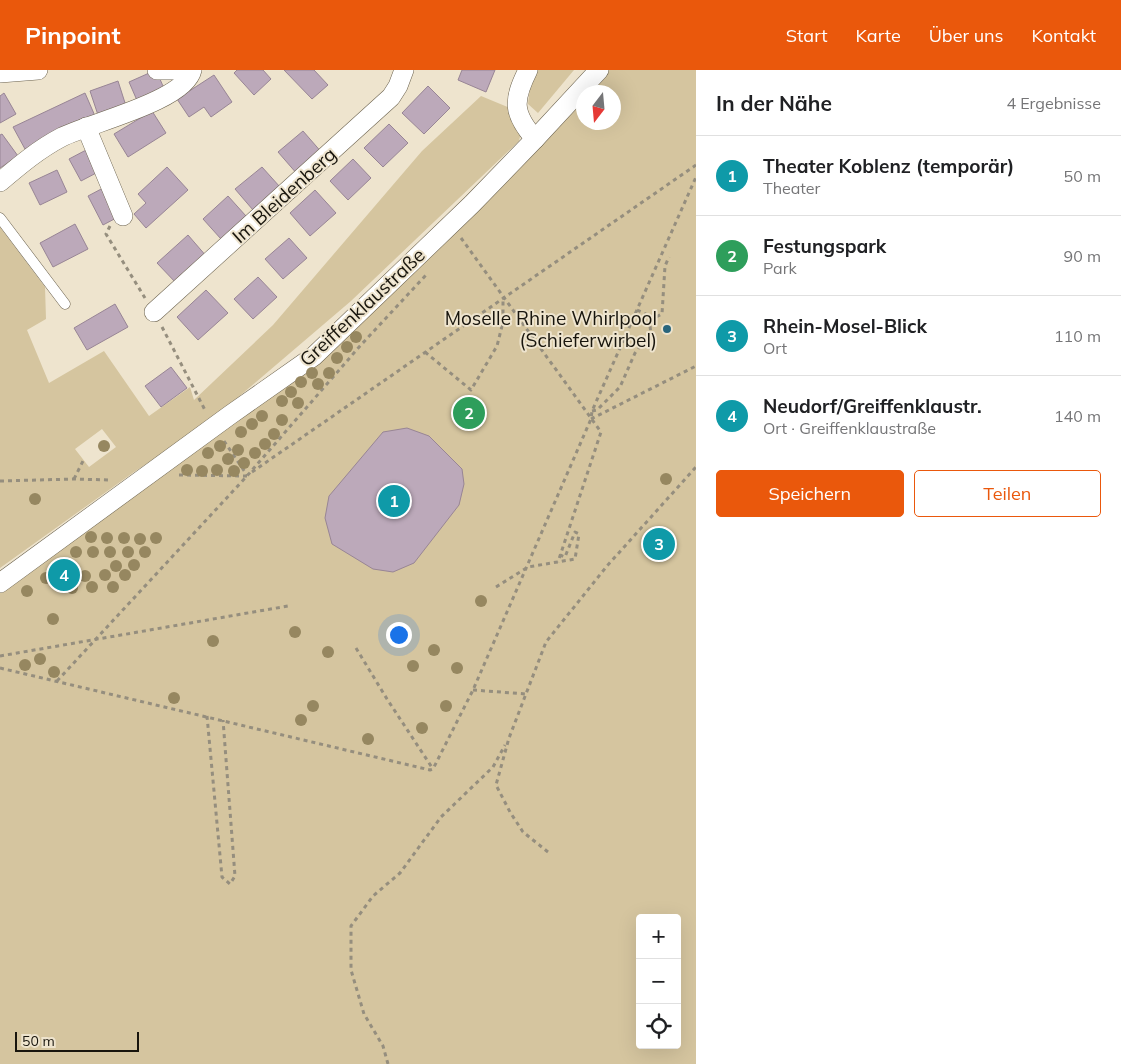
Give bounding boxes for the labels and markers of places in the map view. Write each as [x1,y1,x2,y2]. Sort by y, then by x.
place label: Moselle Rhine Whirlpool (Schieferwirbel) [445,306,657,352]
marker: Moselle Rhine Whirlpool (Schieferwirbel) [661,323,673,335]
pin: 2 [453,394,485,432]
pin: 1 [378,482,410,520]
pin: 3 [643,525,675,563]
pin: 4 [48,556,80,594]

